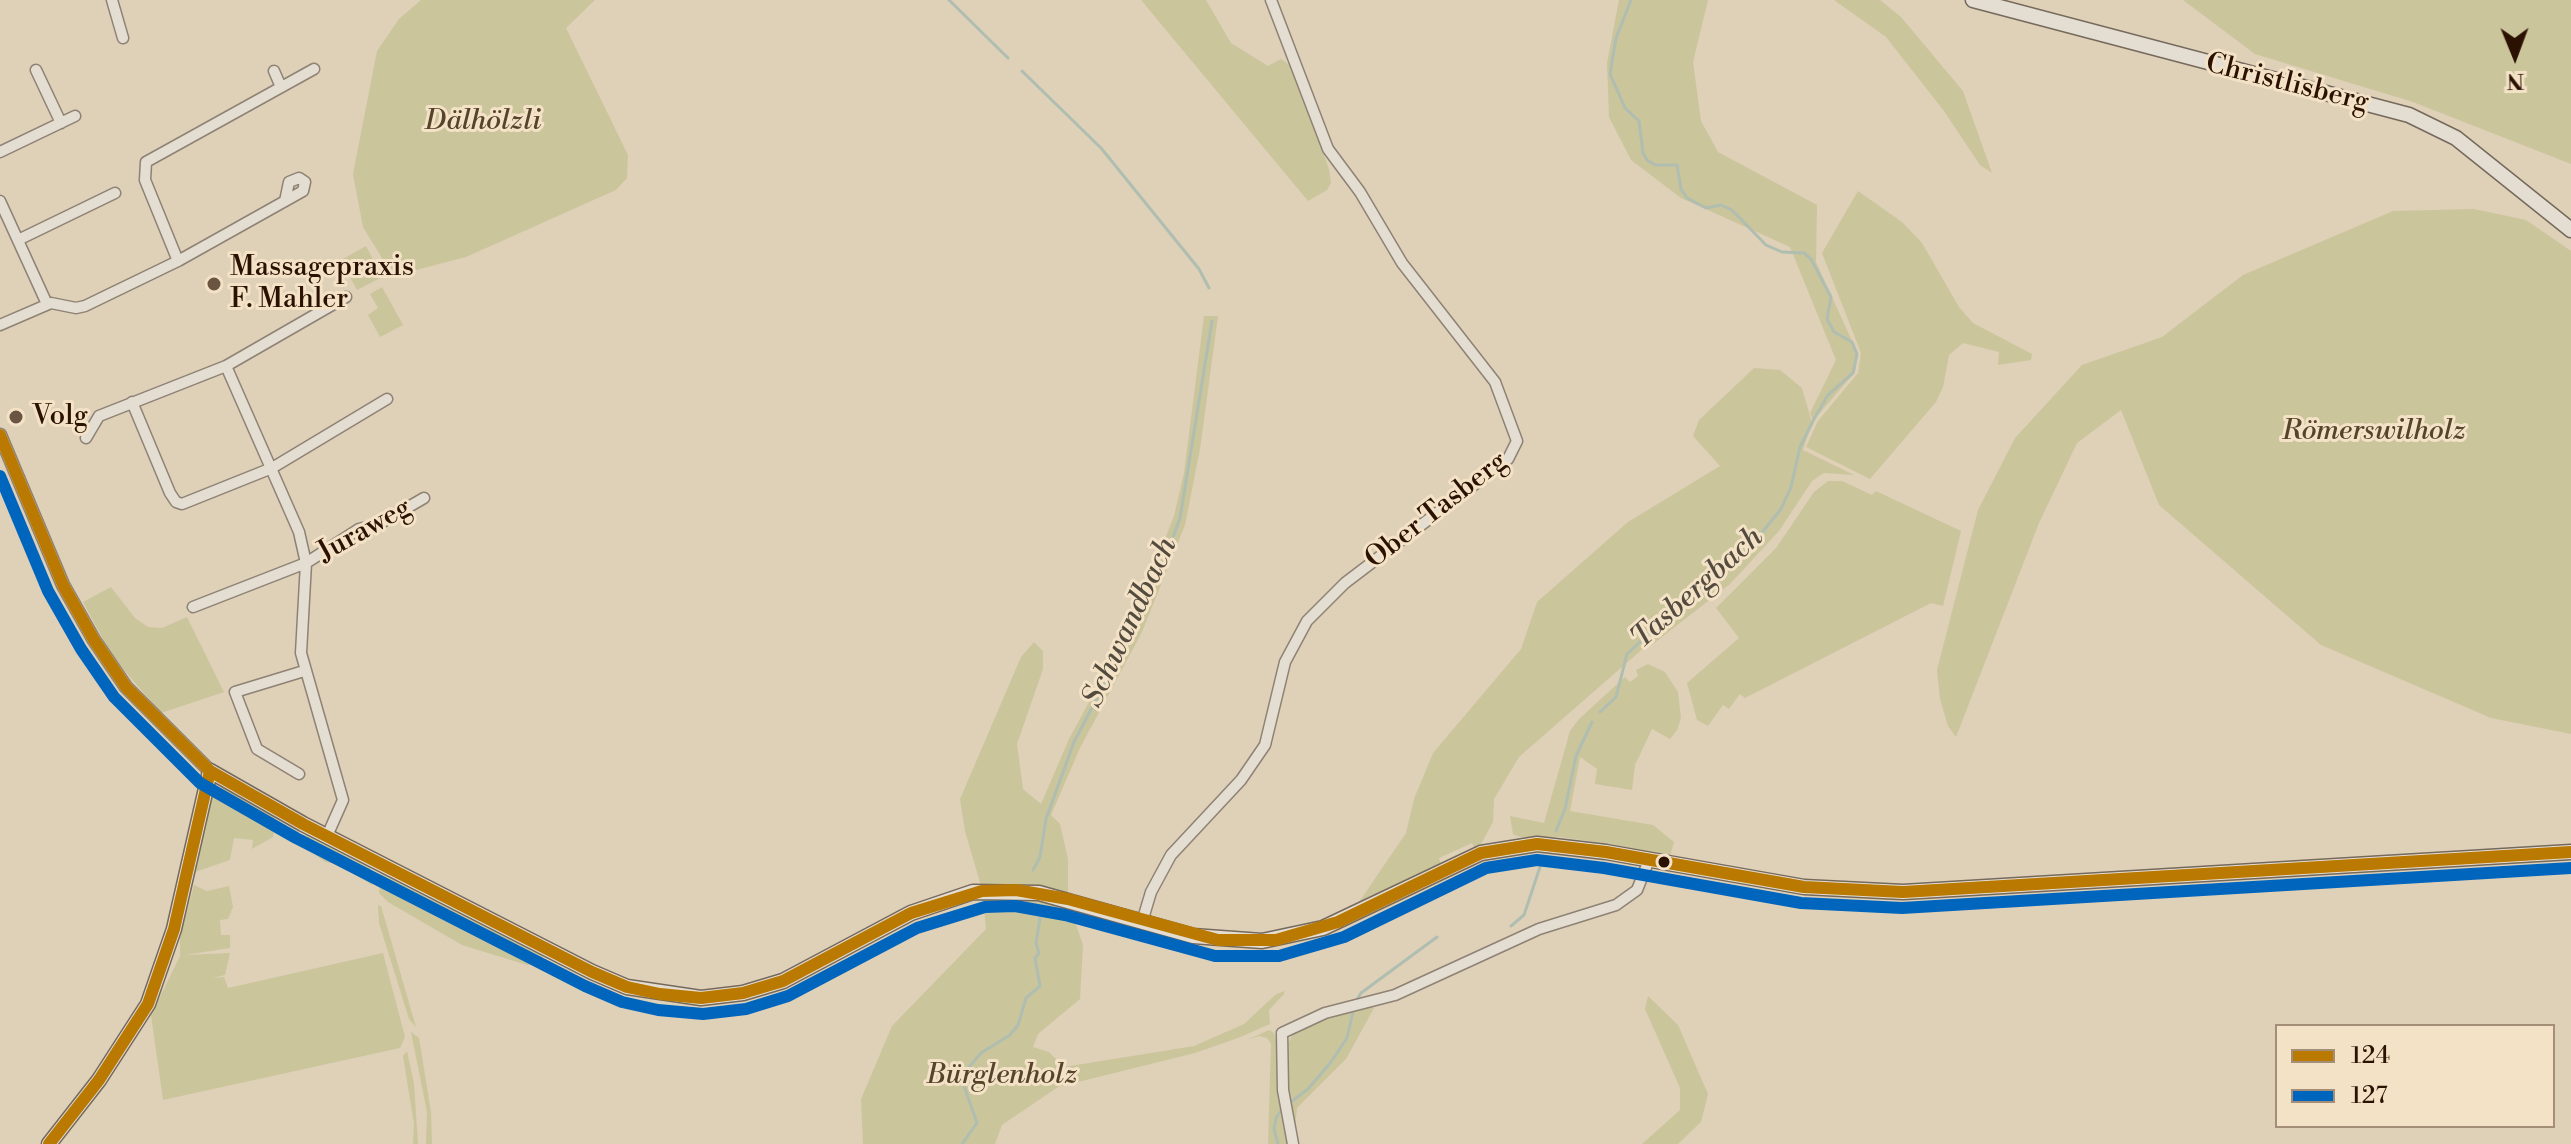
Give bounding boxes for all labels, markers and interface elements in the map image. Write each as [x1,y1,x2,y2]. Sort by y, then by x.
north arrow [2475,16,2555,96]
street label: Christlisberg [2202,48,2372,120]
text: N [2506,67,2524,94]
park label: Dälhölzli [425,105,541,139]
place label: Massagepraxis F. Mahler [230,251,414,317]
marker: Massagepraxis F. Mahler [205,275,223,293]
place label: Volg [32,400,88,434]
marker: Volg [7,408,25,426]
park label: Römerswilholz [2282,415,2466,449]
street label: Ober Tasberg [1359,445,1515,577]
street label: Juraweg [312,492,418,570]
water label: Tasbergbach [1625,521,1771,657]
water label: Schwandbach [1076,532,1186,714]
unlabelled marker [1656,854,1672,870]
legend [2275,1024,2555,1128]
text: 124 [2351,1041,2390,1071]
park label: Bürglenholz [927,1059,1077,1093]
text: 127 [2351,1081,2388,1111]

